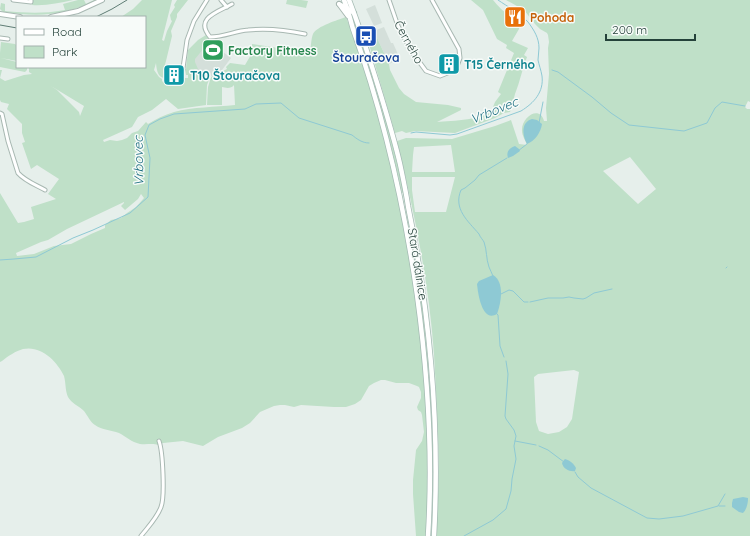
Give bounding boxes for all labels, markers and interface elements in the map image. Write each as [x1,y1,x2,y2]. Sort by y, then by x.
restaurant icon: Pohoda [502,4,528,30]
place label: Pohoda [530,10,574,25]
legend [16,16,146,68]
scale bar [606,16,695,42]
street label: Černého [391,18,427,66]
text: 200 m [612,22,647,37]
bus stop icon: Štouračova [353,23,379,49]
text: Road [52,24,82,39]
sports icon: Factory Fitness [200,37,226,63]
place label: Factory Fitness [228,43,317,58]
text: Park [52,44,77,59]
place label: Štouračova [332,50,400,65]
building icon: T15 Černého [436,51,462,77]
place label: T15 Černého [464,57,536,72]
building icon: T10 Štouračova [161,62,187,88]
place label: T10 Štouračova [190,68,280,83]
water label: Vrbovec [468,93,521,127]
water label: Vrbovec [130,135,146,186]
street label: Stará dálnice [405,227,431,301]

